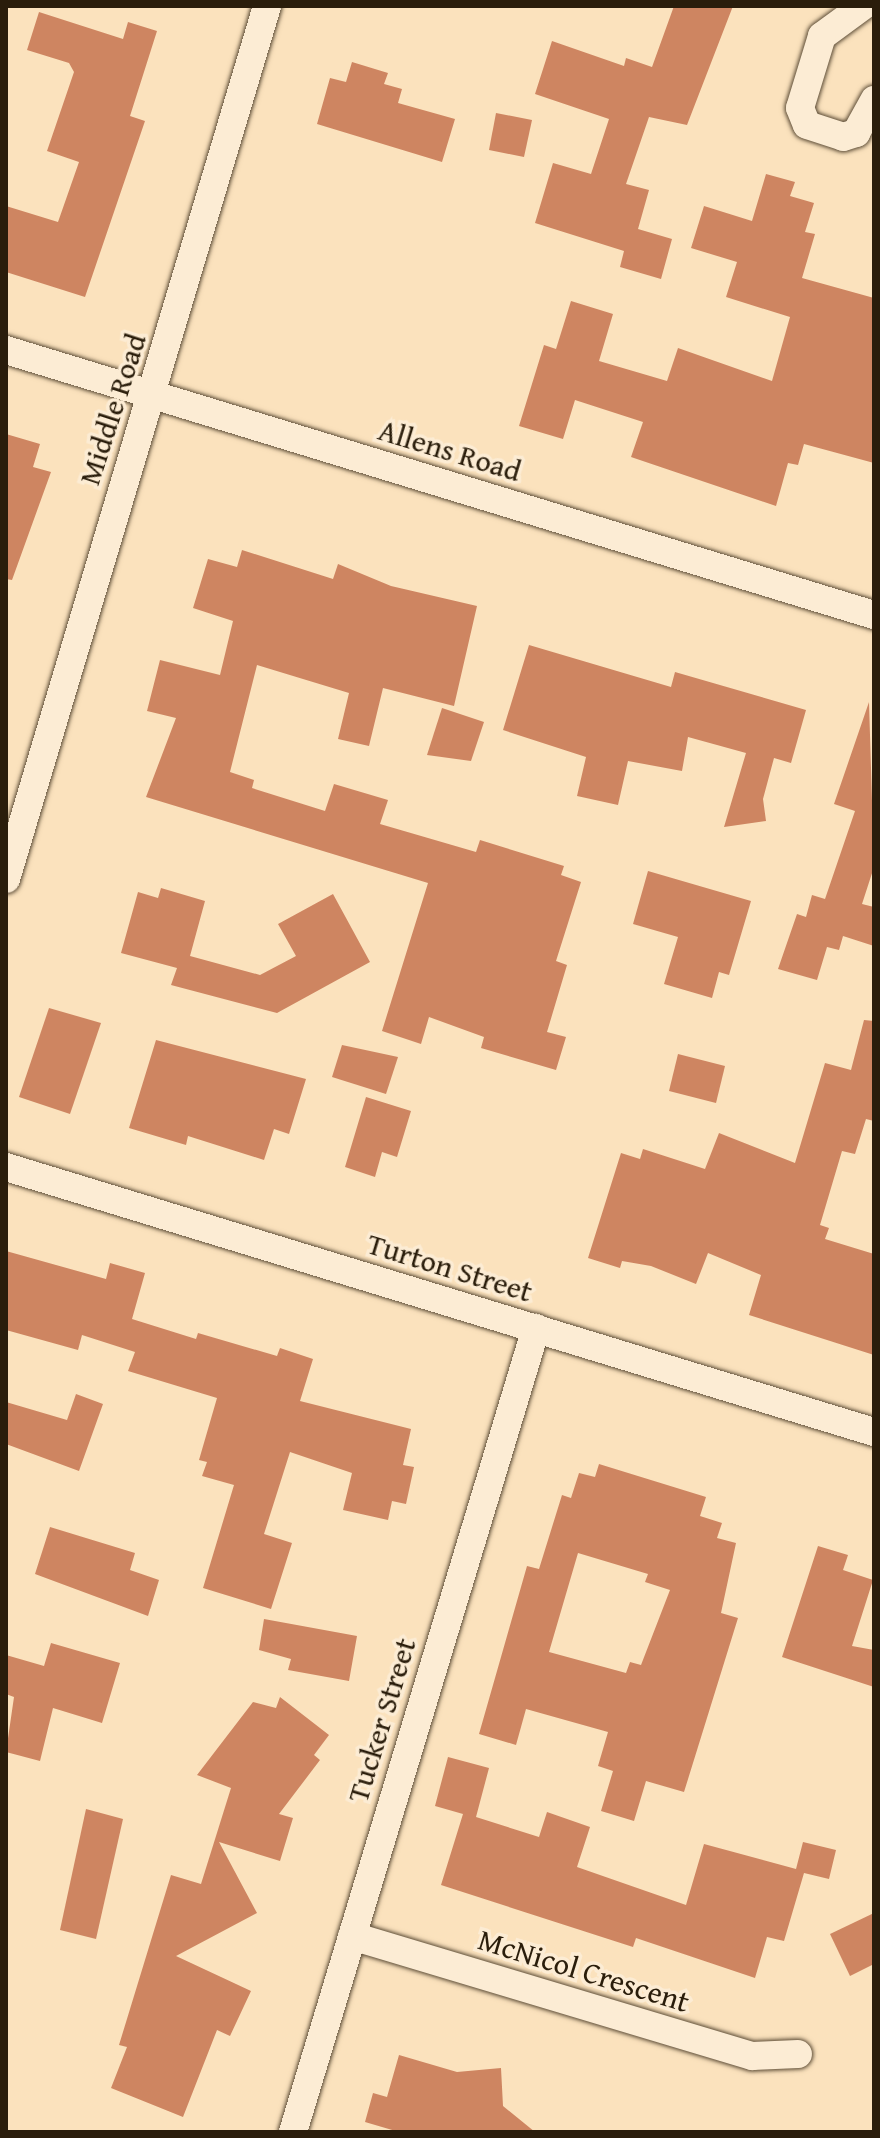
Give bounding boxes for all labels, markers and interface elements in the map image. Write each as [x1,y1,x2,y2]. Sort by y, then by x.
street label: Middle Road [71,329,153,489]
street label: Allens Road [374,411,526,489]
street label: Turton Street [363,1225,537,1309]
street label: Tucker Street [339,1634,423,1806]
street label: McNicol Crescent [474,1921,694,2019]

